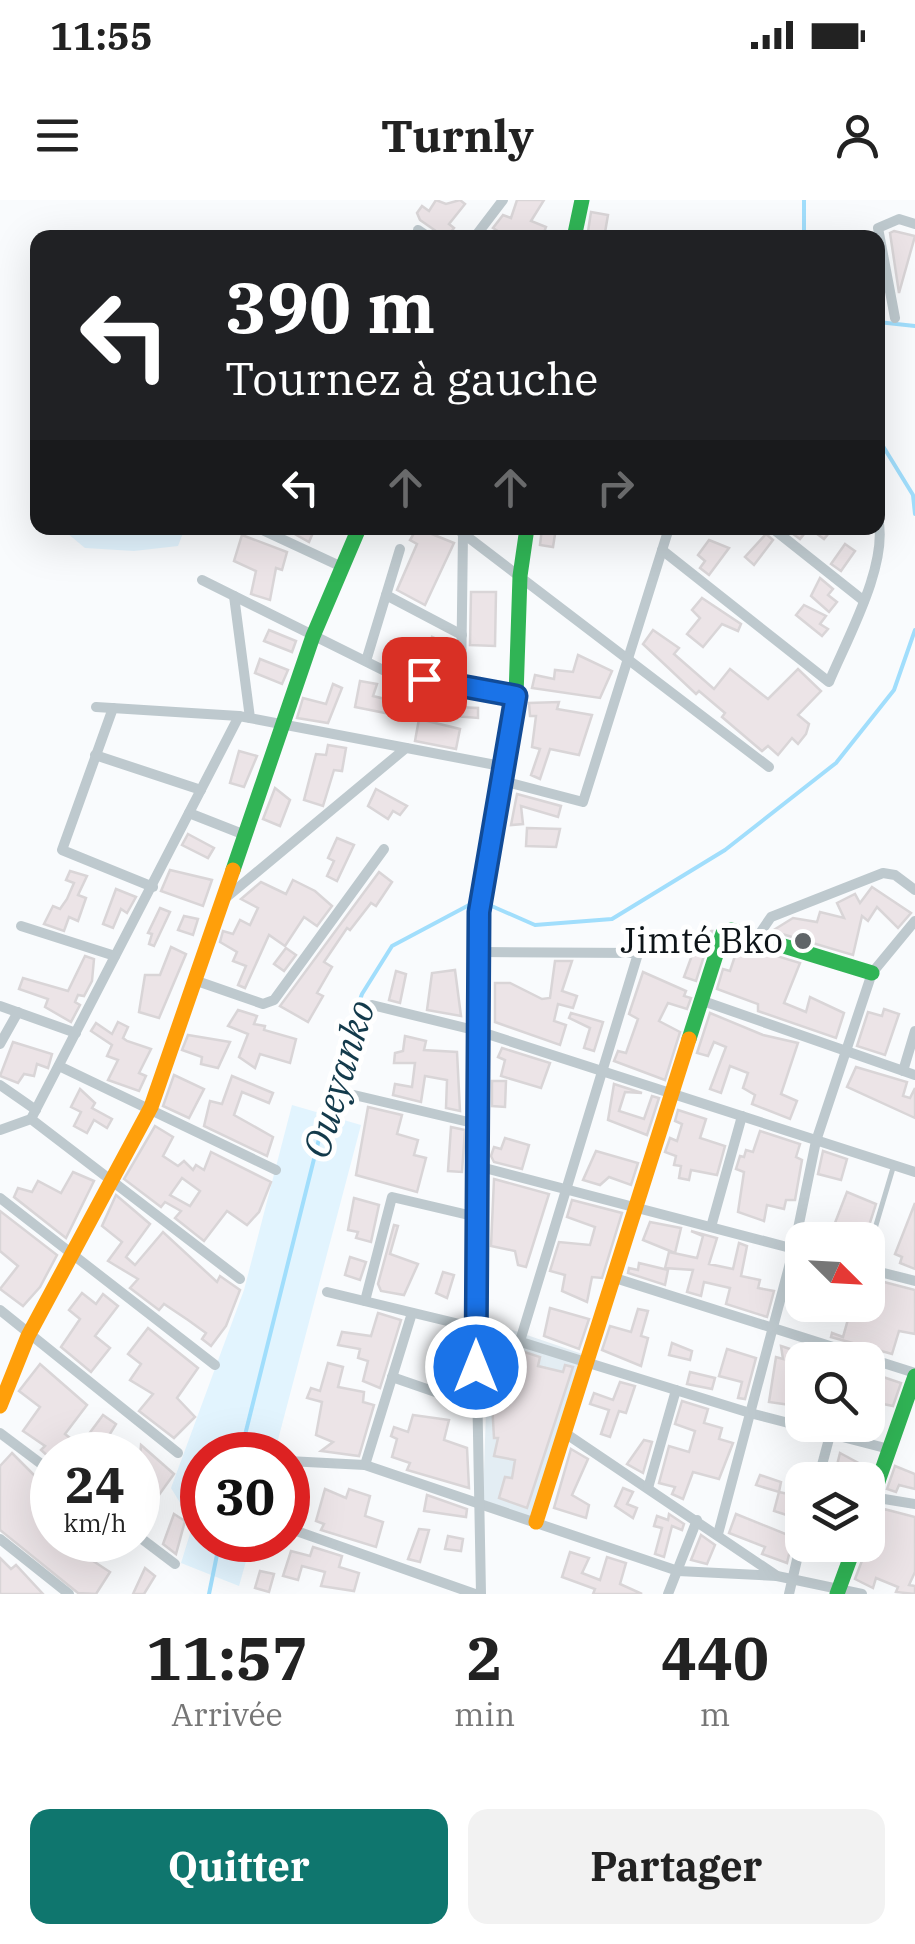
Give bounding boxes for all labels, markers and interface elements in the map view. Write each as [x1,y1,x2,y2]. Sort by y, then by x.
text: 11:55 [50,11,153,60]
text: Turnly [381,106,534,164]
icon: menu [30,108,85,163]
icon: person [830,108,885,163]
text: 390 m [225,261,435,352]
icon: left [60,270,190,400]
text: Tournez à gauche [225,349,598,407]
icon: left [273,460,328,515]
icon: ahead [378,460,433,515]
icon: ahead [483,460,538,515]
icon: right [588,460,643,515]
pin [382,637,467,722]
icon: arrive [397,652,452,707]
place label: Jimté Bko [620,917,783,963]
marker: Jimté Bko [792,930,814,952]
water label: Oueyanko [290,994,385,1163]
north arrow [785,1222,885,1322]
map controls [785,1222,885,1562]
position arrow [424,1315,528,1419]
button: search [785,1342,885,1442]
speed limit sign: 30 [180,1432,310,1562]
text: 24 [65,1452,125,1517]
button: layers [785,1462,885,1562]
text: km/h [63,1506,127,1539]
text: 11:57 [146,1618,308,1697]
text: 2 [467,1618,503,1697]
text: 440 [661,1618,769,1697]
text: Arrivée [171,1693,283,1735]
text: min [454,1693,515,1735]
text: m [700,1693,730,1735]
button: Quitter [30,1809,448,1924]
button: Partager [468,1809,885,1924]

